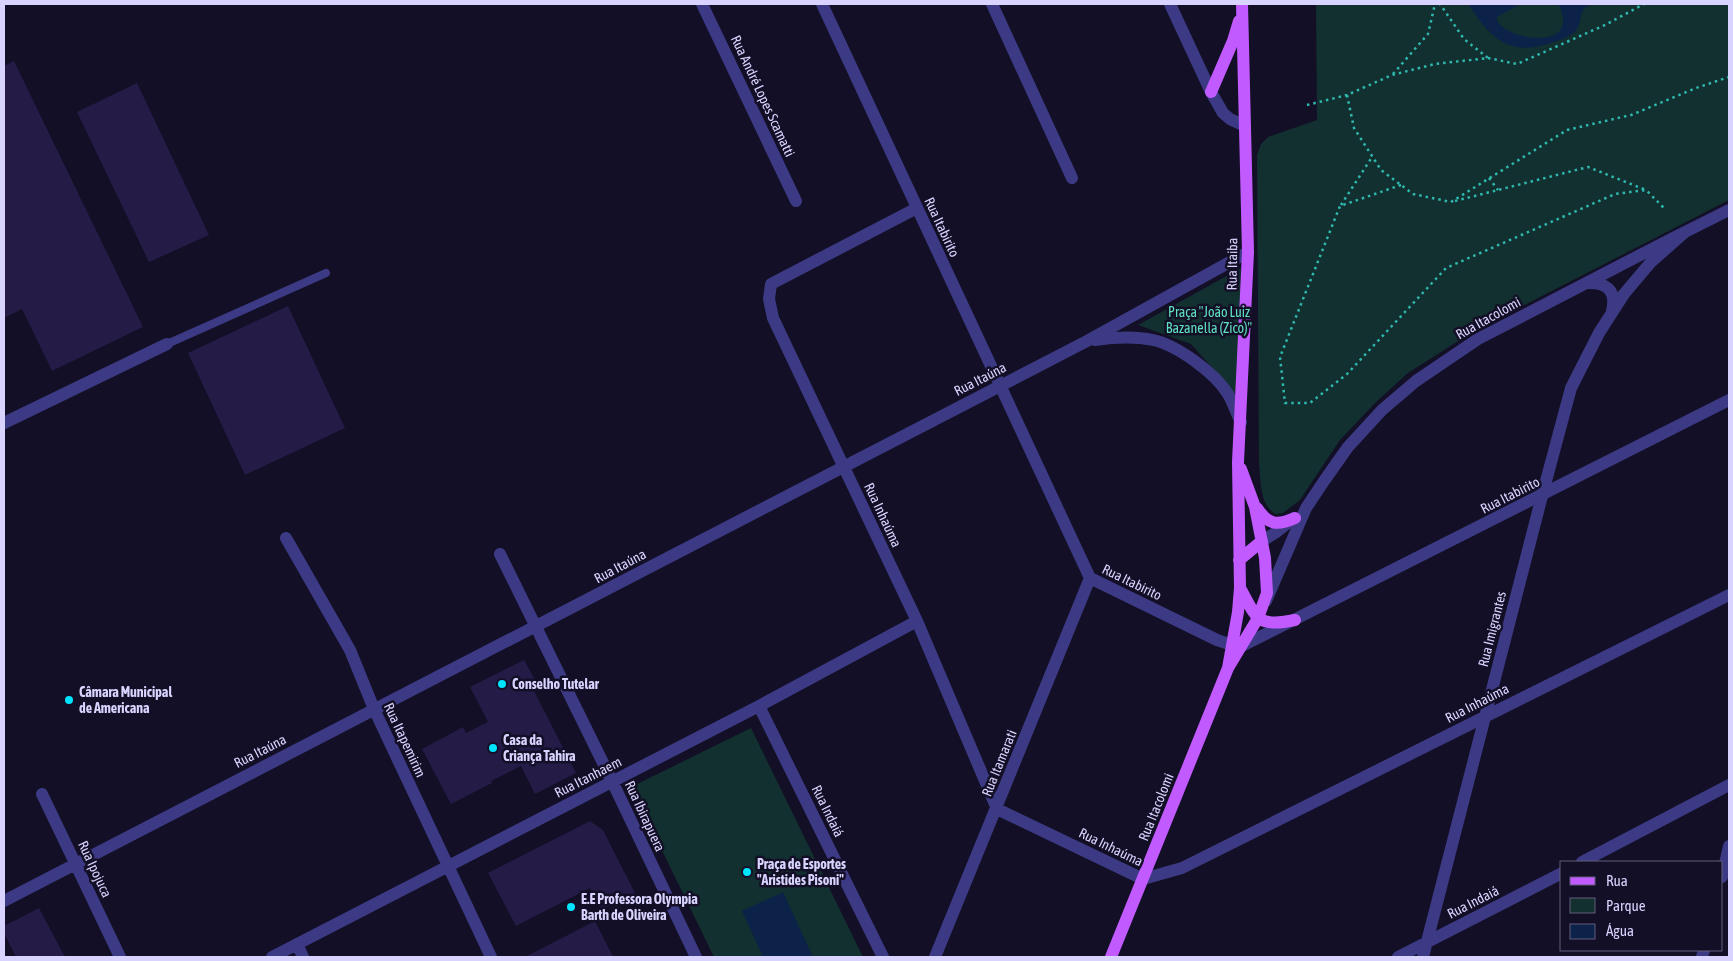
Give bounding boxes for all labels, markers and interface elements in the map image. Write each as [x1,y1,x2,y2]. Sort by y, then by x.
street label: Rua André Lopes Scamatti [728,33,798,159]
street label: Rua Itabirito [921,195,963,259]
street label: Rua Itaiba [1224,238,1240,290]
street label: Rua Itacolomi [1453,294,1523,342]
park label: Praça "João Luiz Bazanella (Zico)" [1166,304,1253,336]
street label: Rua Itaúna [951,359,1009,399]
street label: Rua Itabirito [1478,473,1542,517]
street label: Rua Inhaúma [861,480,905,550]
street label: Rua Itaúna [591,546,649,586]
street label: Rua Itabirito [1100,561,1164,603]
street label: Rua Imigrantes [1475,589,1509,668]
place label: Conselho Tutelar [512,676,600,692]
marker: Conselho Tutelar [496,678,508,690]
street label: Rua Inhaúma [1443,680,1511,726]
place label: Câmara Municipal de Americana [79,684,172,716]
marker: Câmara Municipal de Americana [63,694,75,706]
street label: Rua Itapemirim [381,700,429,780]
street label: Rua Itamarati [978,727,1020,799]
street label: Rua Itaúna [231,731,289,771]
place label: Casa da Criança Tahira [503,732,576,764]
marker: Casa da Criança Tahira [487,742,499,754]
street label: Rua Itanhaem [552,753,624,801]
street label: Rua Itacolomi [1135,771,1177,843]
street label: Rua Ibirapuera [622,778,668,854]
street label: Rua Indaiá [809,783,847,839]
street label: Rua Inhaúma [1076,825,1146,869]
street label: Rua Ipojuca [75,838,115,900]
place label: Praça de Esportes "Aristides Pisoni" [757,856,846,888]
legend [1560,861,1723,951]
marker: Praça de Esportes "Aristides Pisoni" [741,866,753,878]
text: Rua [1606,872,1628,889]
street label: Rua Indaiá [1445,882,1501,922]
place label: E.E Professora Olympia Barth de Oliveira [581,891,698,923]
text: Parque [1606,897,1646,914]
marker: E.E Professora Olympia Barth de Oliveira [565,901,577,913]
text: Água [1606,922,1634,939]

